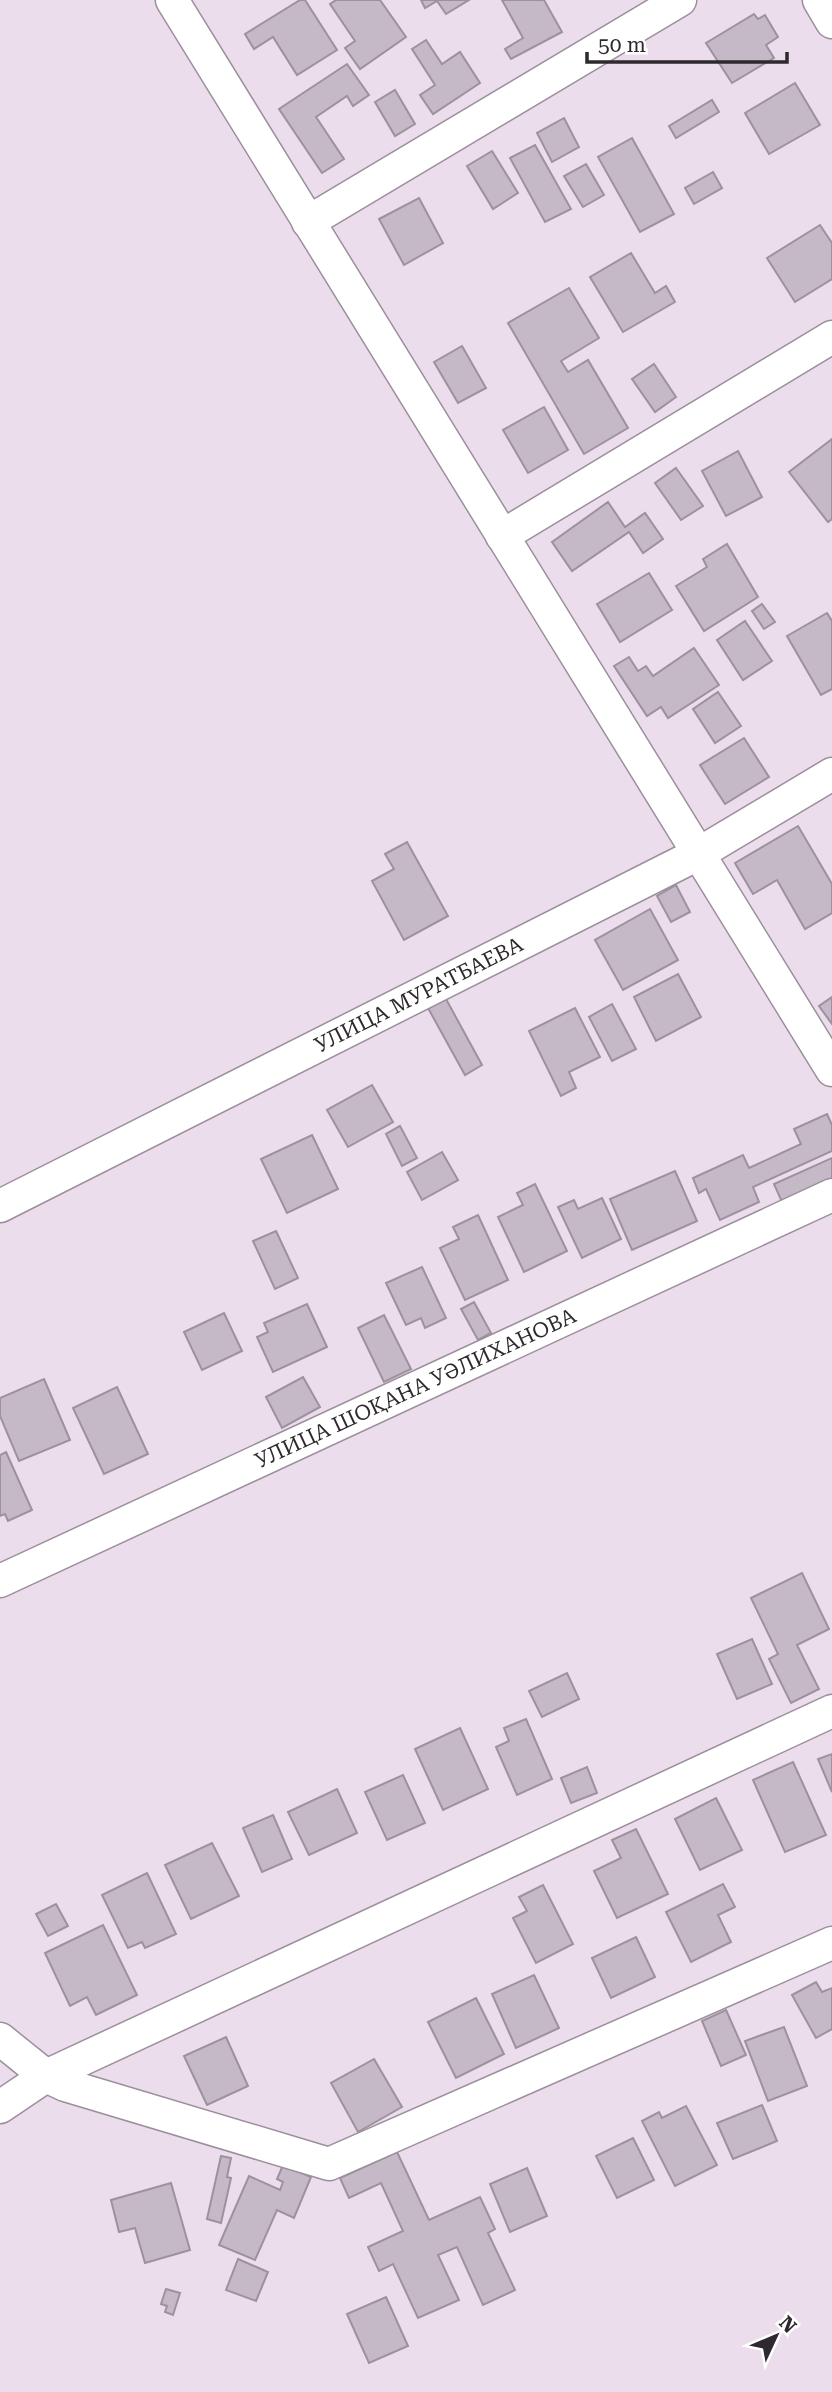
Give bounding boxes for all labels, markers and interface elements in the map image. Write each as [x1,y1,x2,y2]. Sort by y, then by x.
scale bar [587,21,786,65]
text: 50 m [598,33,646,57]
street label: УЛИЦА МУРАТБАЕВА [311,932,527,1057]
street label: УЛИЦА ШОҚАНА УӘЛИХАНОВА [251,1303,580,1473]
north arrow [741,2301,811,2371]
text: N [775,2311,801,2338]

